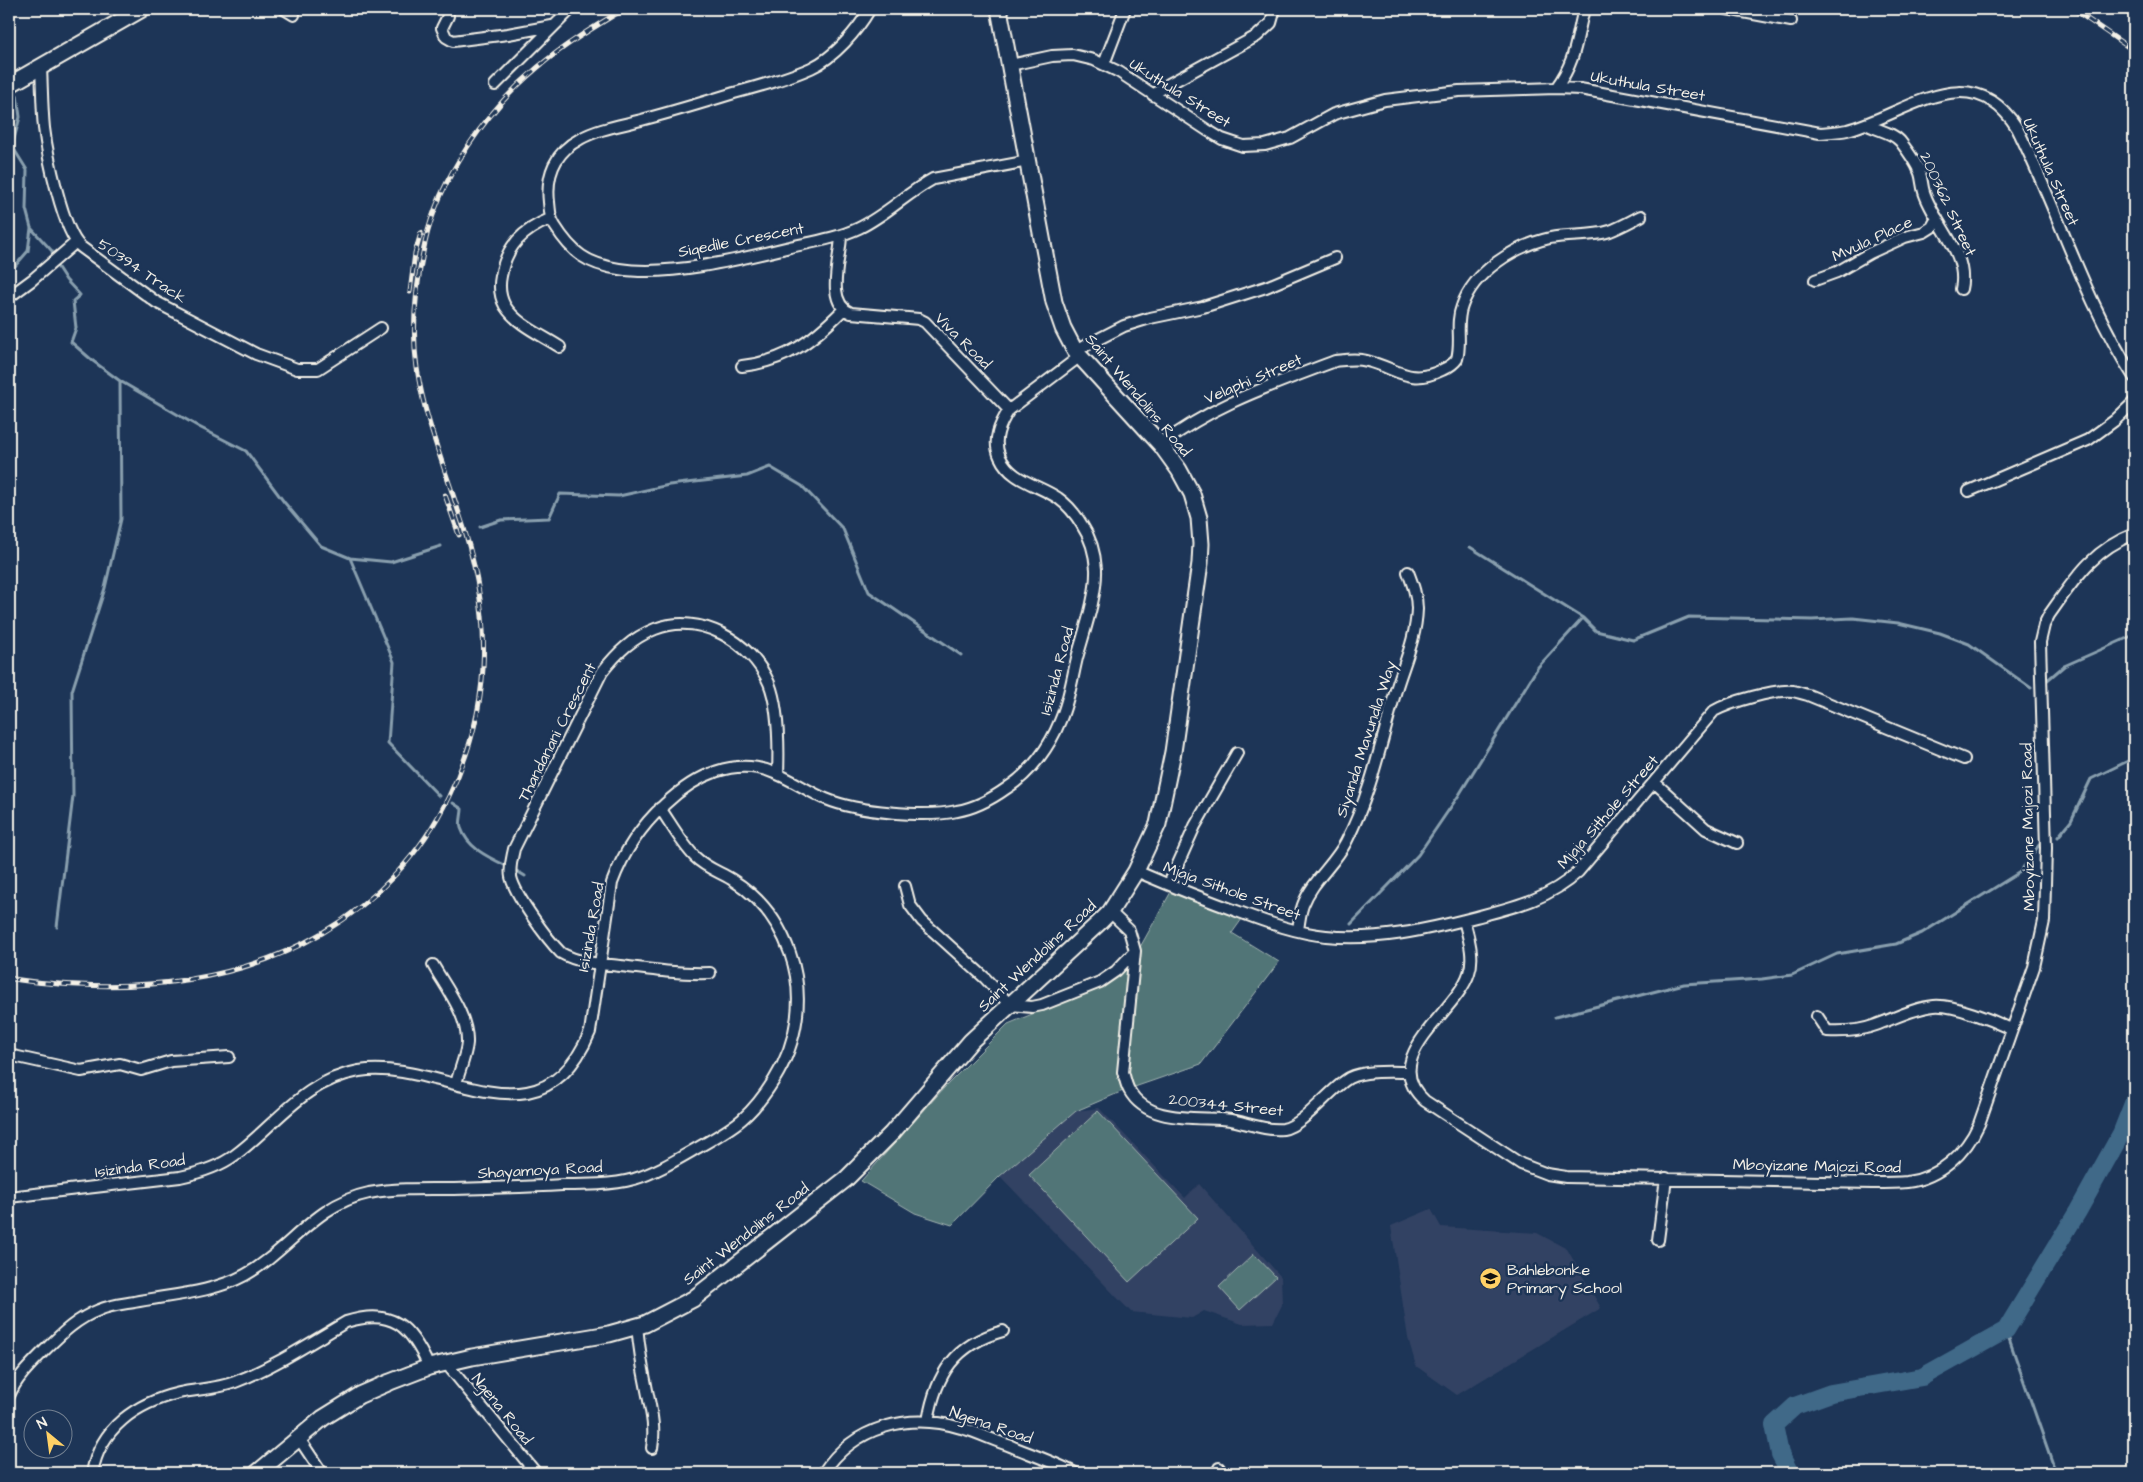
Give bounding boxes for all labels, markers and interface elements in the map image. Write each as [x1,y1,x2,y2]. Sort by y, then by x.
street label: Ukuthula Street [1125,53,1235,133]
street label: Ukuthula Street [1589,65,1707,107]
street label: Ukuthula Street [2017,115,2085,230]
street label: 200362 Street [1914,148,1982,260]
street label: Mvula Place [1828,211,1916,267]
street label: Siqedile Crescent [676,217,806,263]
street label: 50394 Track [93,233,191,309]
street label: Viva Road [930,308,996,374]
street label: Saint Wendolins Road [1080,329,1196,461]
street label: Velaphi Street [1201,348,1306,410]
street label: Isizinda Road [1035,624,1079,718]
street label: Thandanani Crescent [512,658,602,805]
street label: Siyanda Mavundla Way [1330,658,1403,820]
street label: Mboyizane Majozi Road [2016,743,2041,911]
street label: Mjaja Sithole Street [1552,750,1664,874]
street label: Mjaja Sithole Street [1160,856,1304,926]
street label: Isizinda Road [572,880,610,974]
street label: Saint Wendolins Road [973,895,1101,1017]
street label: 200344 Street [1168,1088,1285,1122]
street label: Isizinda Road [94,1149,186,1183]
street label: Mboyizane Majozi Road [1733,1154,1901,1179]
street label: Shayamoya Road [477,1156,603,1185]
street label: Saint Wendolins Road [678,1178,814,1290]
place label: Bahlebonke Primary School [1507,1259,1622,1300]
school or university icon: Bahlebonke Primary School [1479,1267,1503,1291]
street label: Ngena Road [466,1369,538,1450]
street label: Ngena Road [946,1401,1035,1450]
north arrow [22,1410,72,1460]
text: N [33,1413,51,1434]

